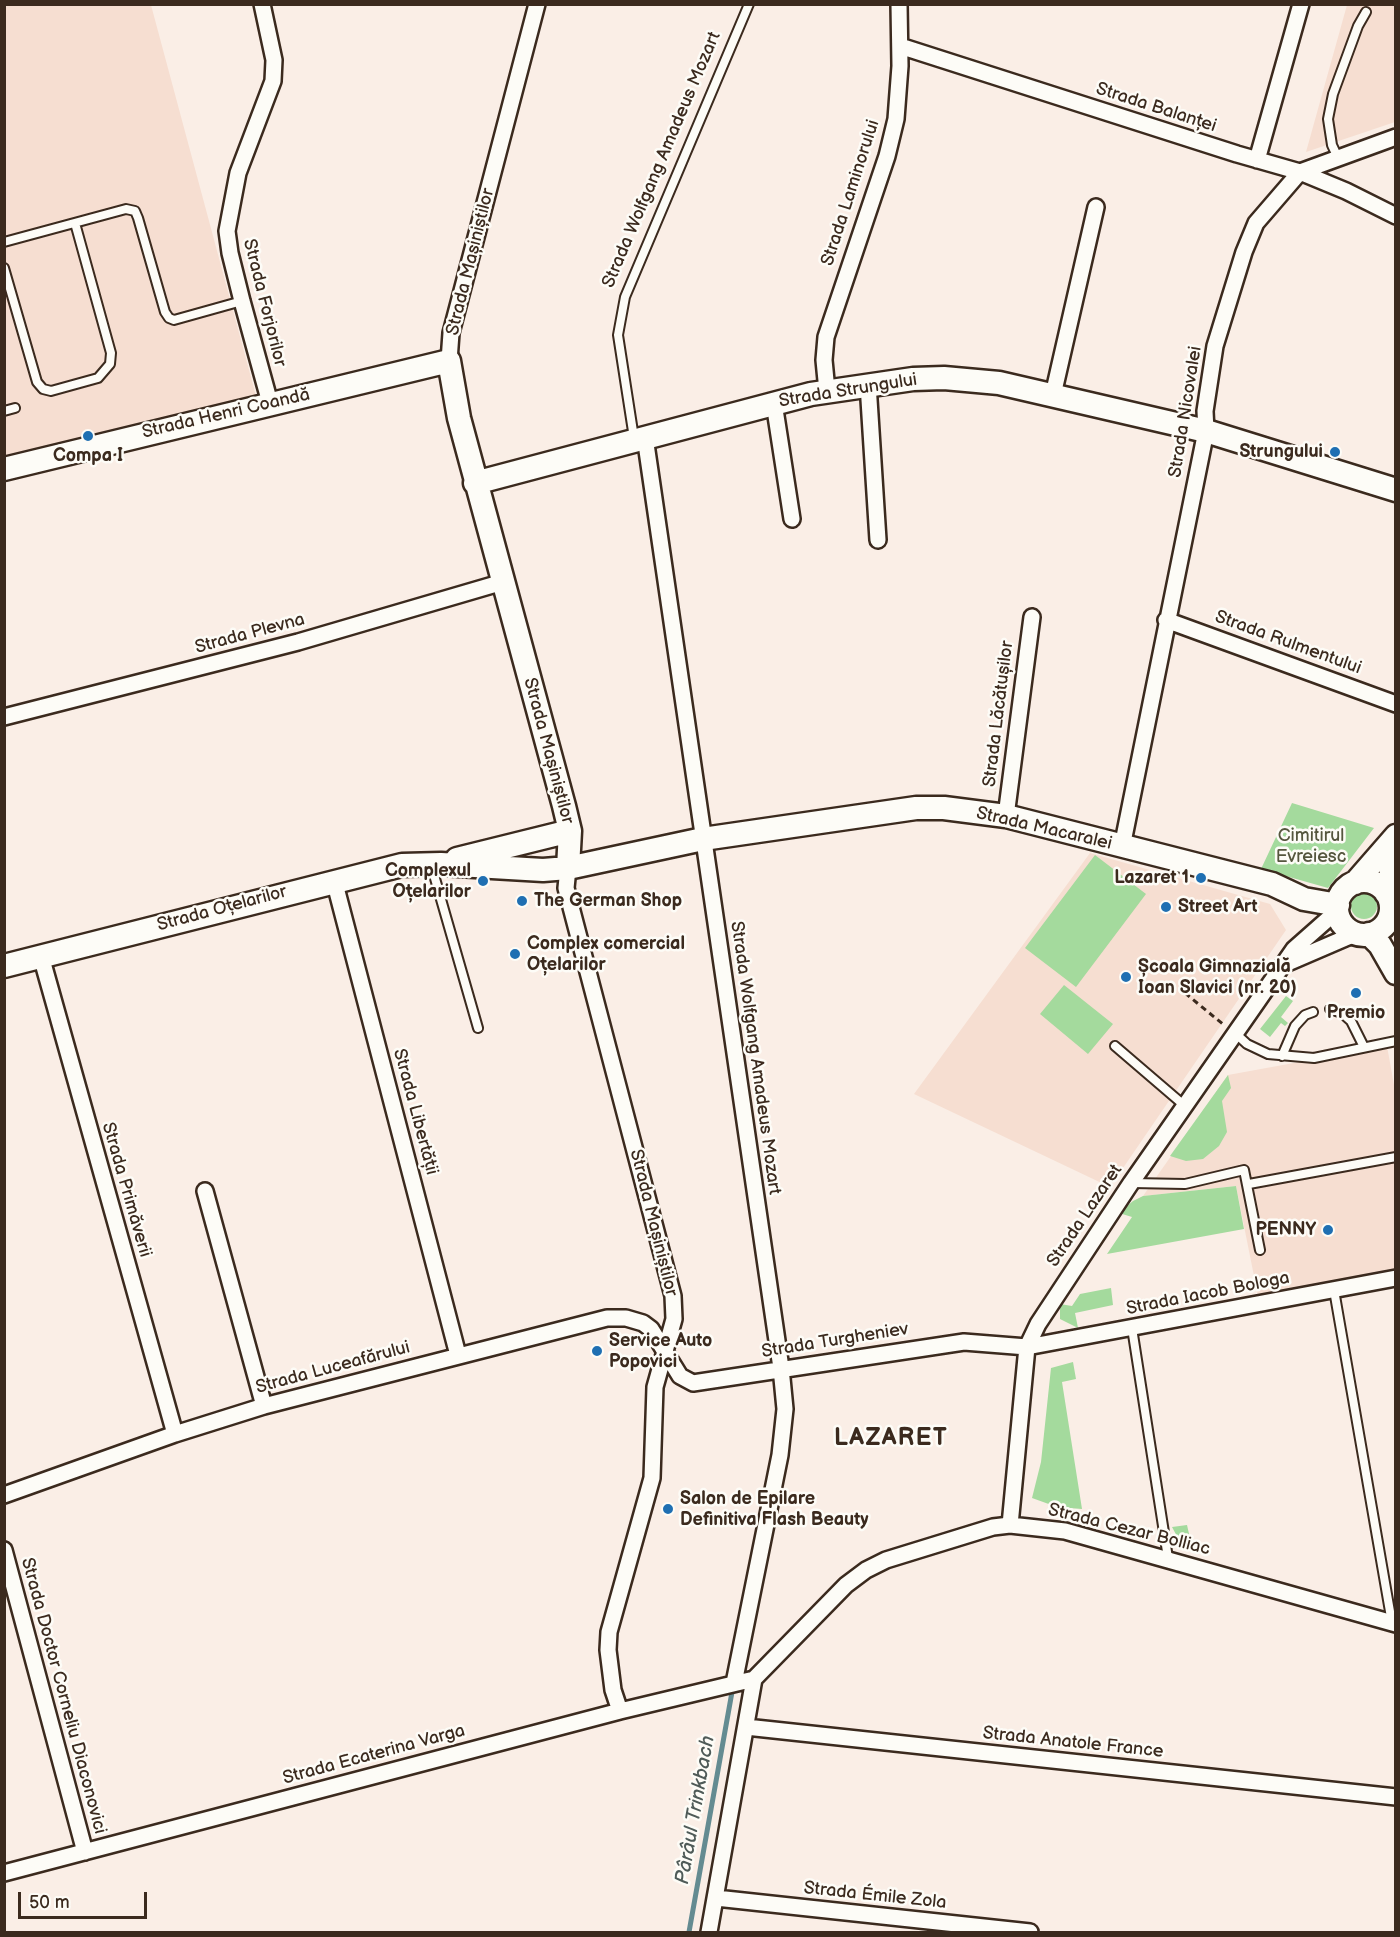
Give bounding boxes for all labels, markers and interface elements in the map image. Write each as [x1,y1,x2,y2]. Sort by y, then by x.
street label: Strada Wolfgang Amadeus Mozart [598,29,726,291]
street label: Strada Balanței [1093,78,1219,138]
street label: Strada Laminorului [817,117,885,269]
street label: Strada Mașiniștilor [442,186,500,338]
street label: Strada Forjorilor [238,237,290,369]
street label: Strada Nicovalei [1165,345,1207,479]
street label: Strada Strungului [777,369,919,413]
street label: Strada Henri Coandă [140,384,312,444]
marker: Compa I [81,429,95,443]
place label: Strungului [1239,441,1323,463]
place label: Compa I [53,445,123,467]
marker: Strungului [1328,445,1342,459]
street label: Strada Rulmentului [1212,606,1364,680]
street label: Strada Plevna [193,609,307,659]
street label: Strada Lăcătușilor [979,640,1019,788]
street label: Strada Mașiniștilor [518,675,578,827]
street label: Strada Macaralei [974,803,1114,855]
park label: Cimitirul Evreiesc [1276,825,1346,868]
place label: Complexul Oțelarilor [385,860,471,902]
place label: Lazaret 1 [1114,867,1189,889]
marker: Lazaret 1 [1194,871,1208,885]
marker: Complexul Oțelarilor [476,874,490,888]
street label: Strada Oțelarilor [155,881,289,937]
place label: The German Shop [534,890,682,912]
marker: The German Shop [515,894,529,908]
place label: Street Art [1178,896,1257,918]
marker: Street Art [1159,900,1173,914]
street label: Strada Wolfgang Amadeus Mozart [725,920,785,1196]
place label: Complex comercial Oțelarilor [527,933,685,976]
marker: Complex comercial Oțelarilor [508,947,522,961]
place label: Școala Gimnazială Ioan Slavici (nr. 20) [1138,956,1297,998]
marker: Școala Gimnazială Ioan Slavici (nr. 20) [1119,970,1133,984]
marker: Premio [1349,986,1363,1000]
place label: Premio [1327,1002,1385,1024]
street label: Strada Libertății [388,1046,442,1178]
street label: Strada Primăverii [96,1120,156,1260]
street label: Strada Mașiniștilor [624,1147,682,1299]
street label: Strada Lazaret [1043,1161,1127,1271]
place label: PENNY [1255,1219,1316,1241]
marker: PENNY [1321,1223,1335,1237]
street label: Strada Iacob Bologa [1124,1268,1292,1320]
street label: Strada Turgheniev [760,1319,910,1363]
place label: Service Auto Popovici [609,1330,712,1372]
street label: Strada Luceafărului [254,1337,412,1399]
marker: Service Auto Popovici [590,1344,604,1358]
district label: LAZARET [834,1425,948,1453]
place label: Salon de Epilare Definitiva Flash Beauty [680,1488,868,1530]
street label: Strada Cezar Bolliac [1046,1499,1212,1561]
marker: Salon de Epilare Definitiva Flash Beauty [661,1502,675,1516]
street label: Strada Doctor Corneliu Diaconovici [16,1556,110,1836]
street label: Strada Ecaterina Varga [280,1720,468,1790]
street label: Strada Anatole France [982,1723,1164,1763]
water label: Pârâul Trinkbach [671,1734,721,1886]
street label: Strada Émile Zola [803,1878,947,1914]
scale bar [21,1880,150,1918]
text: 50 m [29,1892,70,1913]

